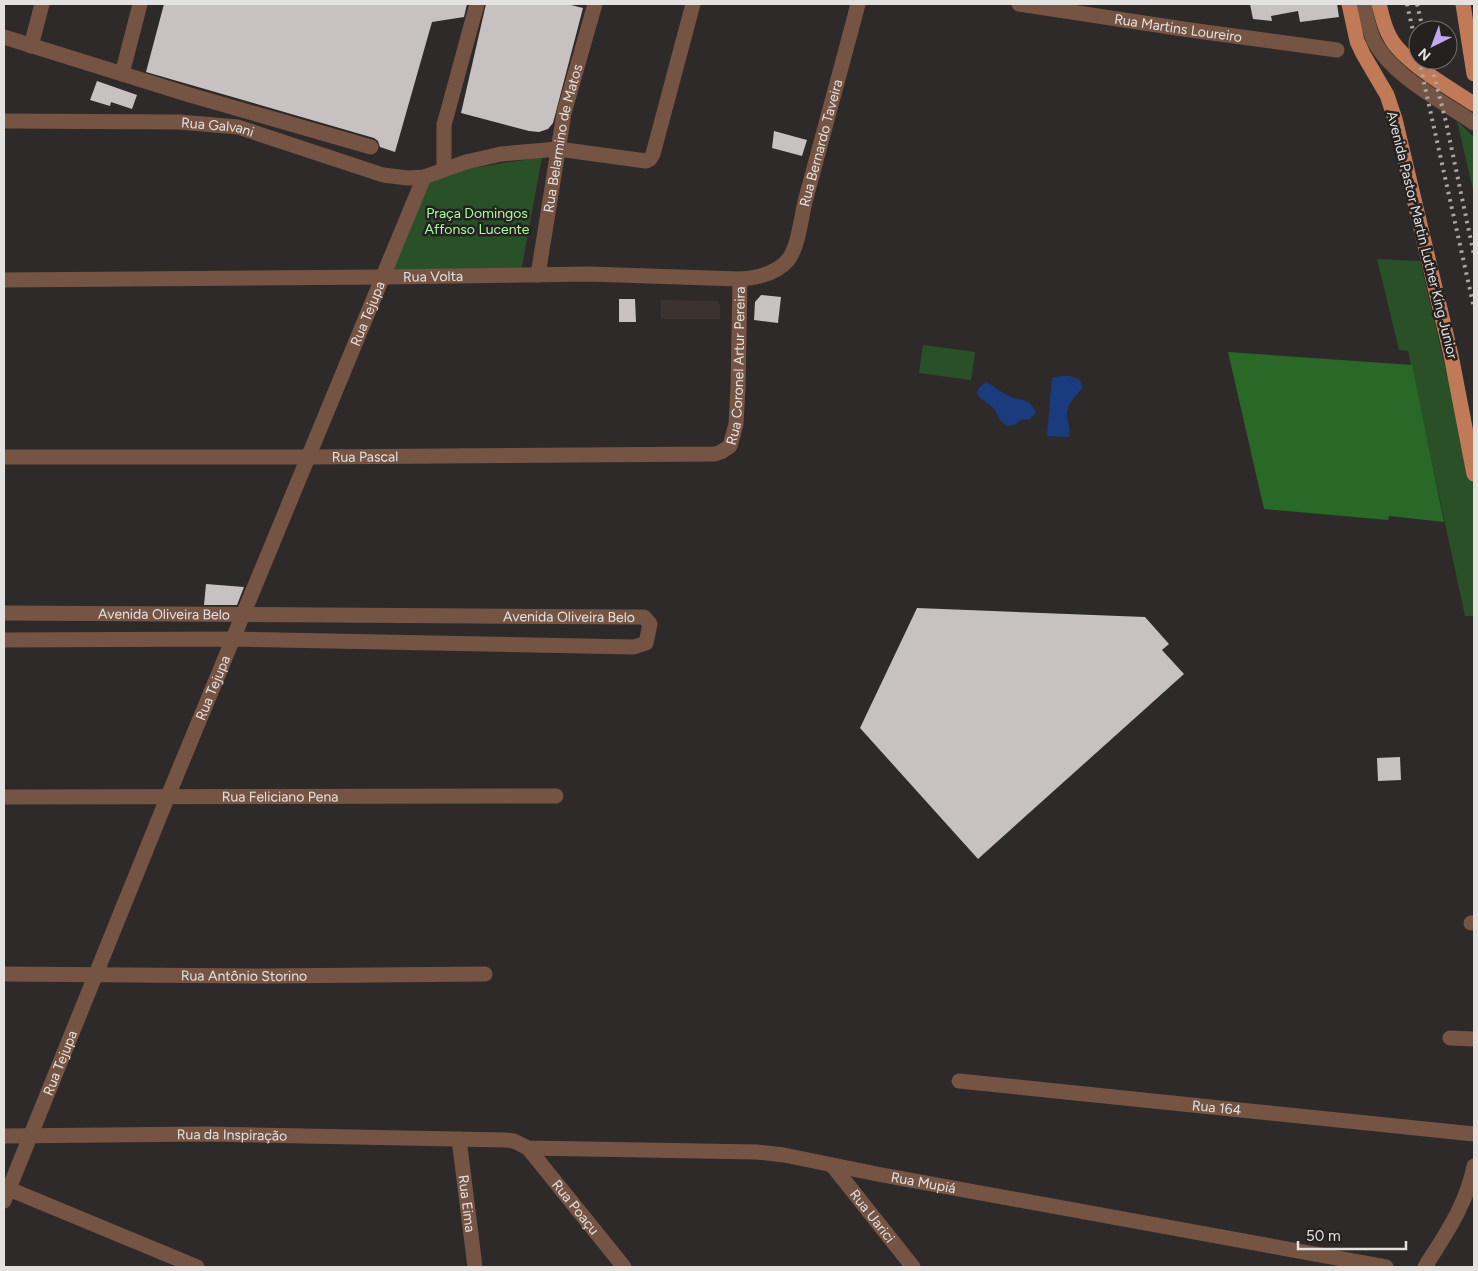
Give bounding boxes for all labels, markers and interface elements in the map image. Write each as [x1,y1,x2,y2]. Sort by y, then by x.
street label: Rua Martins Loureiro [1113,10,1243,46]
north arrow [1408,20,1458,70]
text: N [1415,44,1434,64]
street label: Rua Belarmino de Matos [540,62,586,214]
street label: Rua Bernardo Taveira [796,77,846,208]
street label: Avenida Pastor Martin Luther King Junior [1383,109,1461,361]
street label: Rua Galvani [181,114,256,140]
park label: Praça Domingos Affonso Lucente [425,205,530,238]
street label: Rua Volta [403,267,463,285]
street label: Rua Tejupa [347,279,389,349]
street label: Rua Coronel Artur Pereira [722,286,748,447]
street label: Rua Pascal [332,448,398,465]
street label: Avenida Oliveira Belo [98,605,230,623]
street label: Avenida Oliveira Belo [503,608,635,626]
street label: Rua Tejupa [192,653,234,723]
street label: Rua Feliciano Pena [222,788,338,805]
street label: Rua Antônio Storino [181,967,307,985]
street label: Rua Tejupa [39,1028,81,1098]
street label: Rua 164 [1191,1097,1242,1119]
street label: Rua da Inspiração [177,1125,287,1144]
street label: Rua Mupiá [890,1168,957,1197]
street label: Rua Eima [455,1174,479,1233]
street label: Rua Poaçu [548,1176,603,1238]
street label: Rua Uarici [846,1186,899,1246]
scale bar [1298,1218,1406,1250]
text: 50 m [1306,1227,1341,1245]

